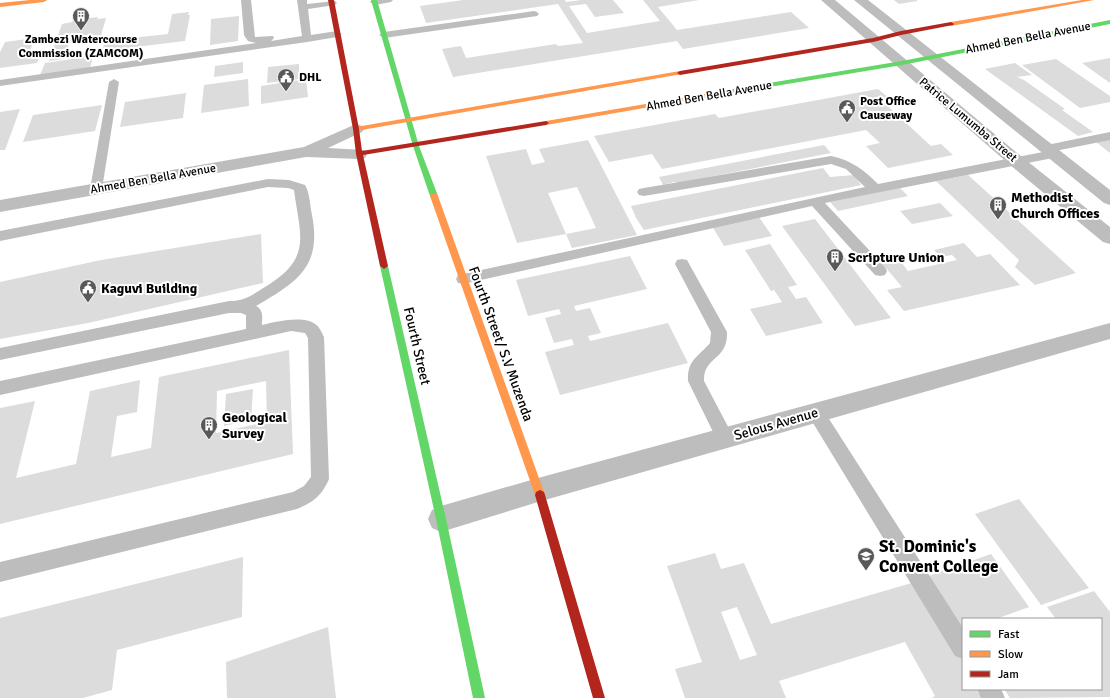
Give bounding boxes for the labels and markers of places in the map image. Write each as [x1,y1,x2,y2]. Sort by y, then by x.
building icon: Zambezi Watercourse Commission (ZAMCOM) [71,6,91,31]
place label: Zambezi Watercourse Commission (ZAMCOM) [18,32,144,61]
public building icon: DHL [276,67,296,92]
place label: DHL [299,70,322,85]
place label: Post Office Causeway [860,94,916,123]
public building icon: Post Office Causeway [837,98,857,123]
place label: Methodist Church Offices [1011,189,1099,222]
building icon: Methodist Church Offices [988,195,1008,220]
building icon: Scripture Union [825,247,845,272]
place label: Scripture Union [848,249,945,266]
public building icon: Kaguvi Building [78,278,98,303]
place label: Kaguvi Building [101,280,198,297]
place label: Geological Survey [222,409,287,442]
building icon: Geological Survey [199,415,219,440]
place label: St. Dominic's Convent College [879,536,999,577]
school or university icon: St. Dominic's Convent College [856,546,876,571]

